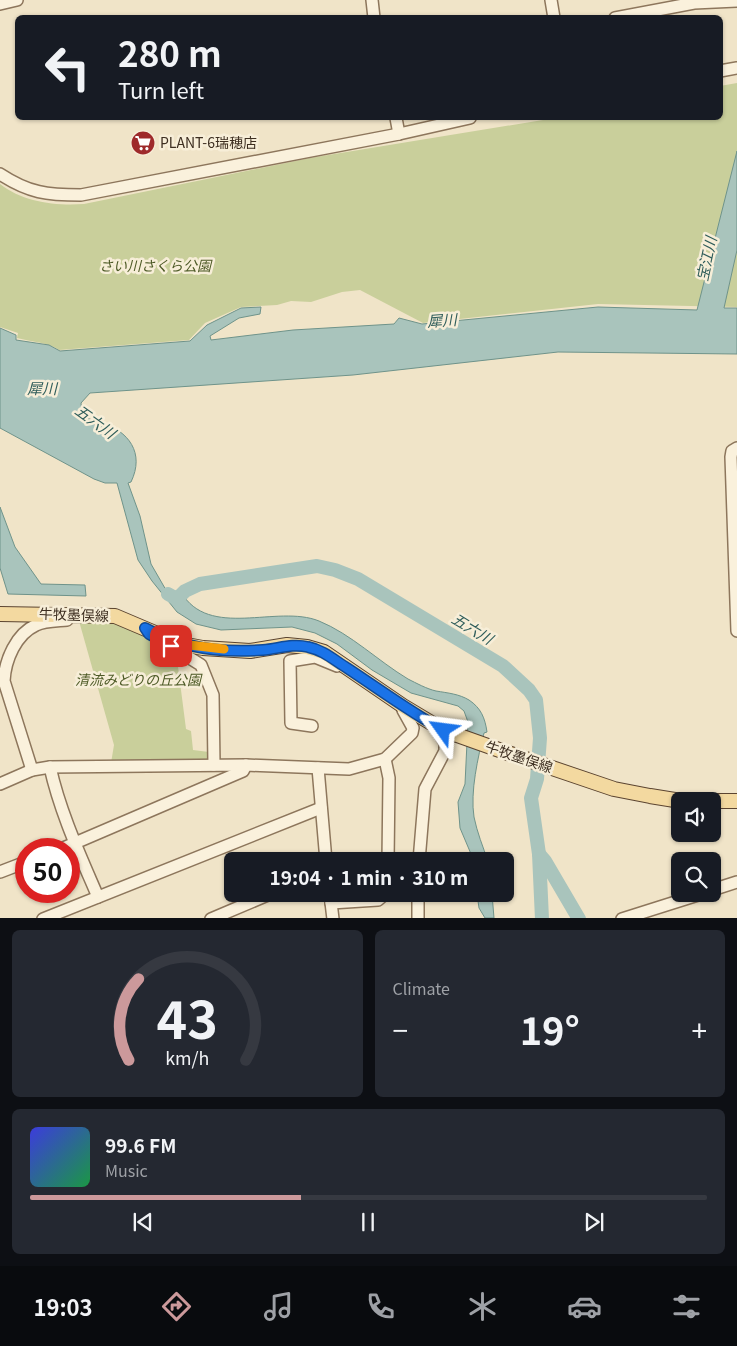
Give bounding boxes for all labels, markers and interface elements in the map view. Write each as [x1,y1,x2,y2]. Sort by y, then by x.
text: 280 m [118,26,222,77]
icon: left [35,35,100,100]
text: Turn left [118,73,204,105]
supermarket icon: PLANT-6瑞穂店 [130,130,156,156]
place label: PLANT-6瑞穂店 [160,132,257,152]
water label: 宝江川 [691,233,721,283]
park label: さい川さくら公園 [99,255,213,275]
water label: 犀川 [426,308,460,331]
water label: 犀川 [27,377,59,398]
water label: 五六川 [72,399,122,444]
street label: 牛牧墨俣線 [39,603,109,625]
water label: 五六川 [448,607,499,649]
pin [150,625,192,667]
icon: arrive [157,632,185,660]
park label: 清流みどりの丘公園 [75,669,203,689]
position arrow [416,703,468,755]
street label: 牛牧墨俣線 [483,735,556,777]
map controls [671,792,721,902]
button: sound [671,792,721,842]
speed limit sign: 50 [15,838,80,903]
button: search [671,852,721,902]
text: 19:04 · 1 min · 310 m [270,863,468,890]
text: Climate [393,976,450,1000]
text: 43 [157,979,218,1054]
text: 19° [520,1001,580,1056]
text: − [393,1009,408,1049]
text: + [691,1009,707,1049]
text: km/h [165,1044,209,1070]
text: 99.6 FM [105,1131,176,1158]
text: Music [105,1158,148,1182]
icon: previous [129,1208,157,1236]
icon: pause [354,1208,382,1236]
icon: next [580,1208,608,1236]
icon: directions [159,1289,194,1324]
icon: music [261,1289,296,1324]
icon: phone [363,1289,398,1324]
icon: climate [465,1289,500,1324]
icon: car [567,1289,602,1324]
icon: filters [669,1289,704,1324]
text: 19:03 [33,1290,93,1322]

